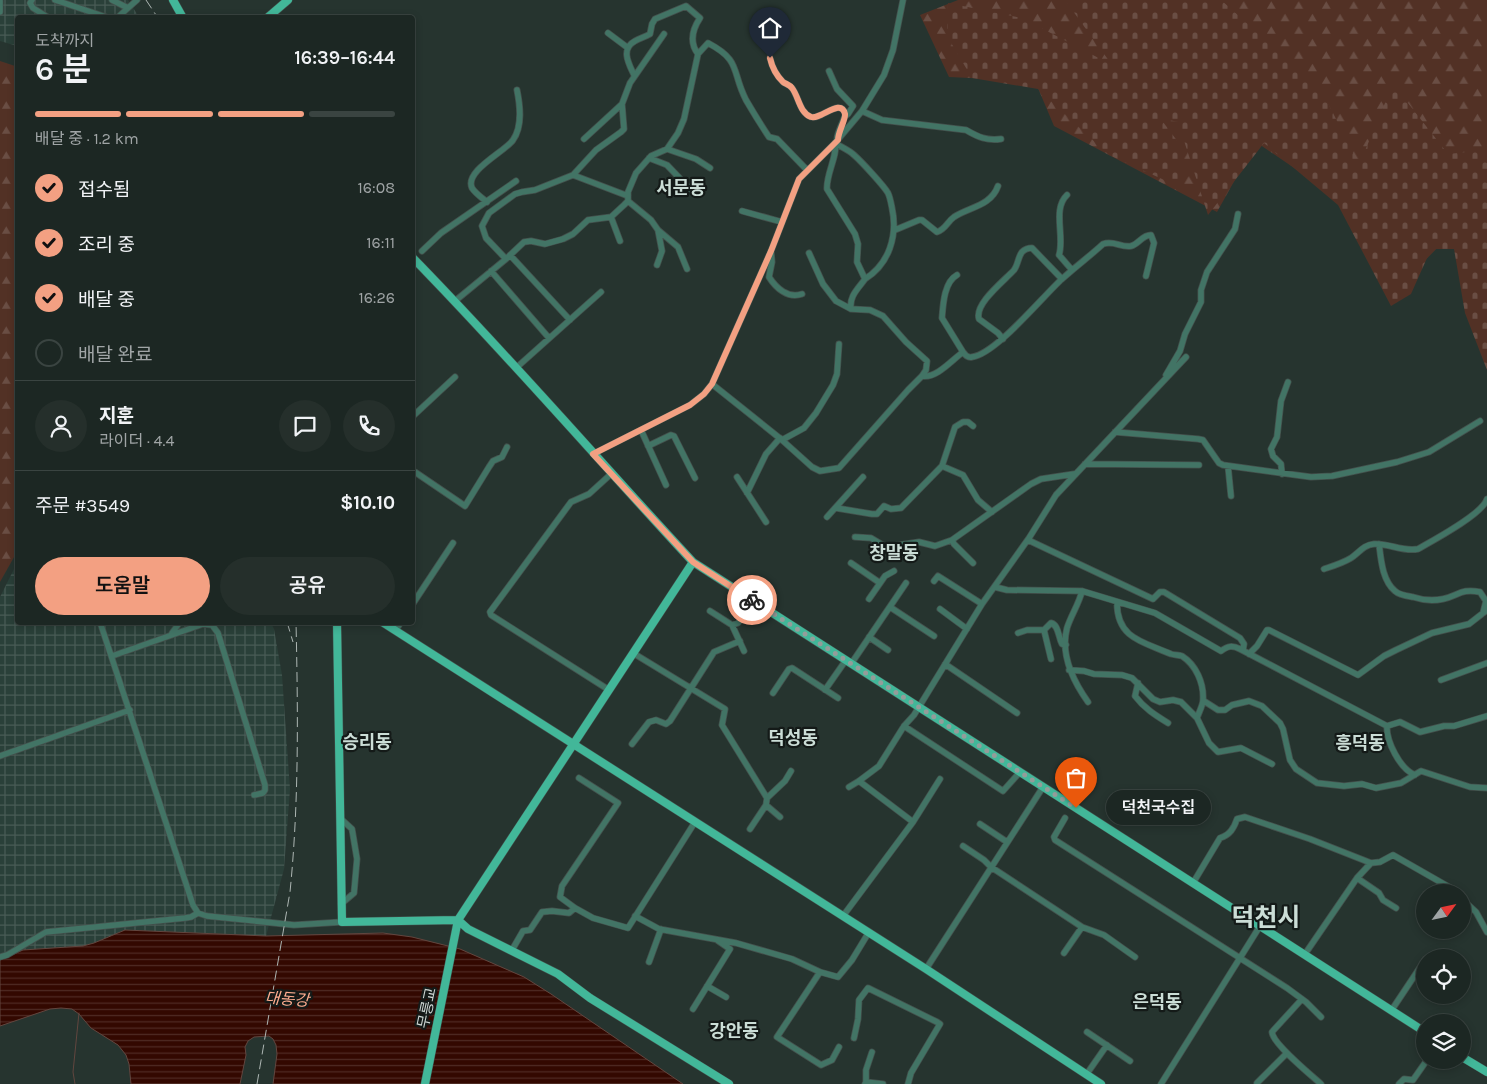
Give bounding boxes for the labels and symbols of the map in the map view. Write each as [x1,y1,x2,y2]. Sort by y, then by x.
pin [749,7,791,58]
district label: 서문동 [656,177,706,199]
district label: 창말동 [869,542,919,564]
courier [727,575,777,625]
district label: 덕성동 [768,727,818,749]
district label: 승리동 [342,731,392,753]
district label: 흥덕동 [1335,732,1385,754]
pin [1055,757,1097,808]
callout: 덕천국수집 [1106,790,1211,826]
north arrow [1416,884,1471,939]
district label: 덕천시 [1231,903,1301,932]
street label: 무릉교 [414,986,440,1030]
water label: 대동강 [264,988,312,1010]
district label: 은덕동 [1132,991,1182,1013]
district label: 강안동 [709,1020,759,1042]

